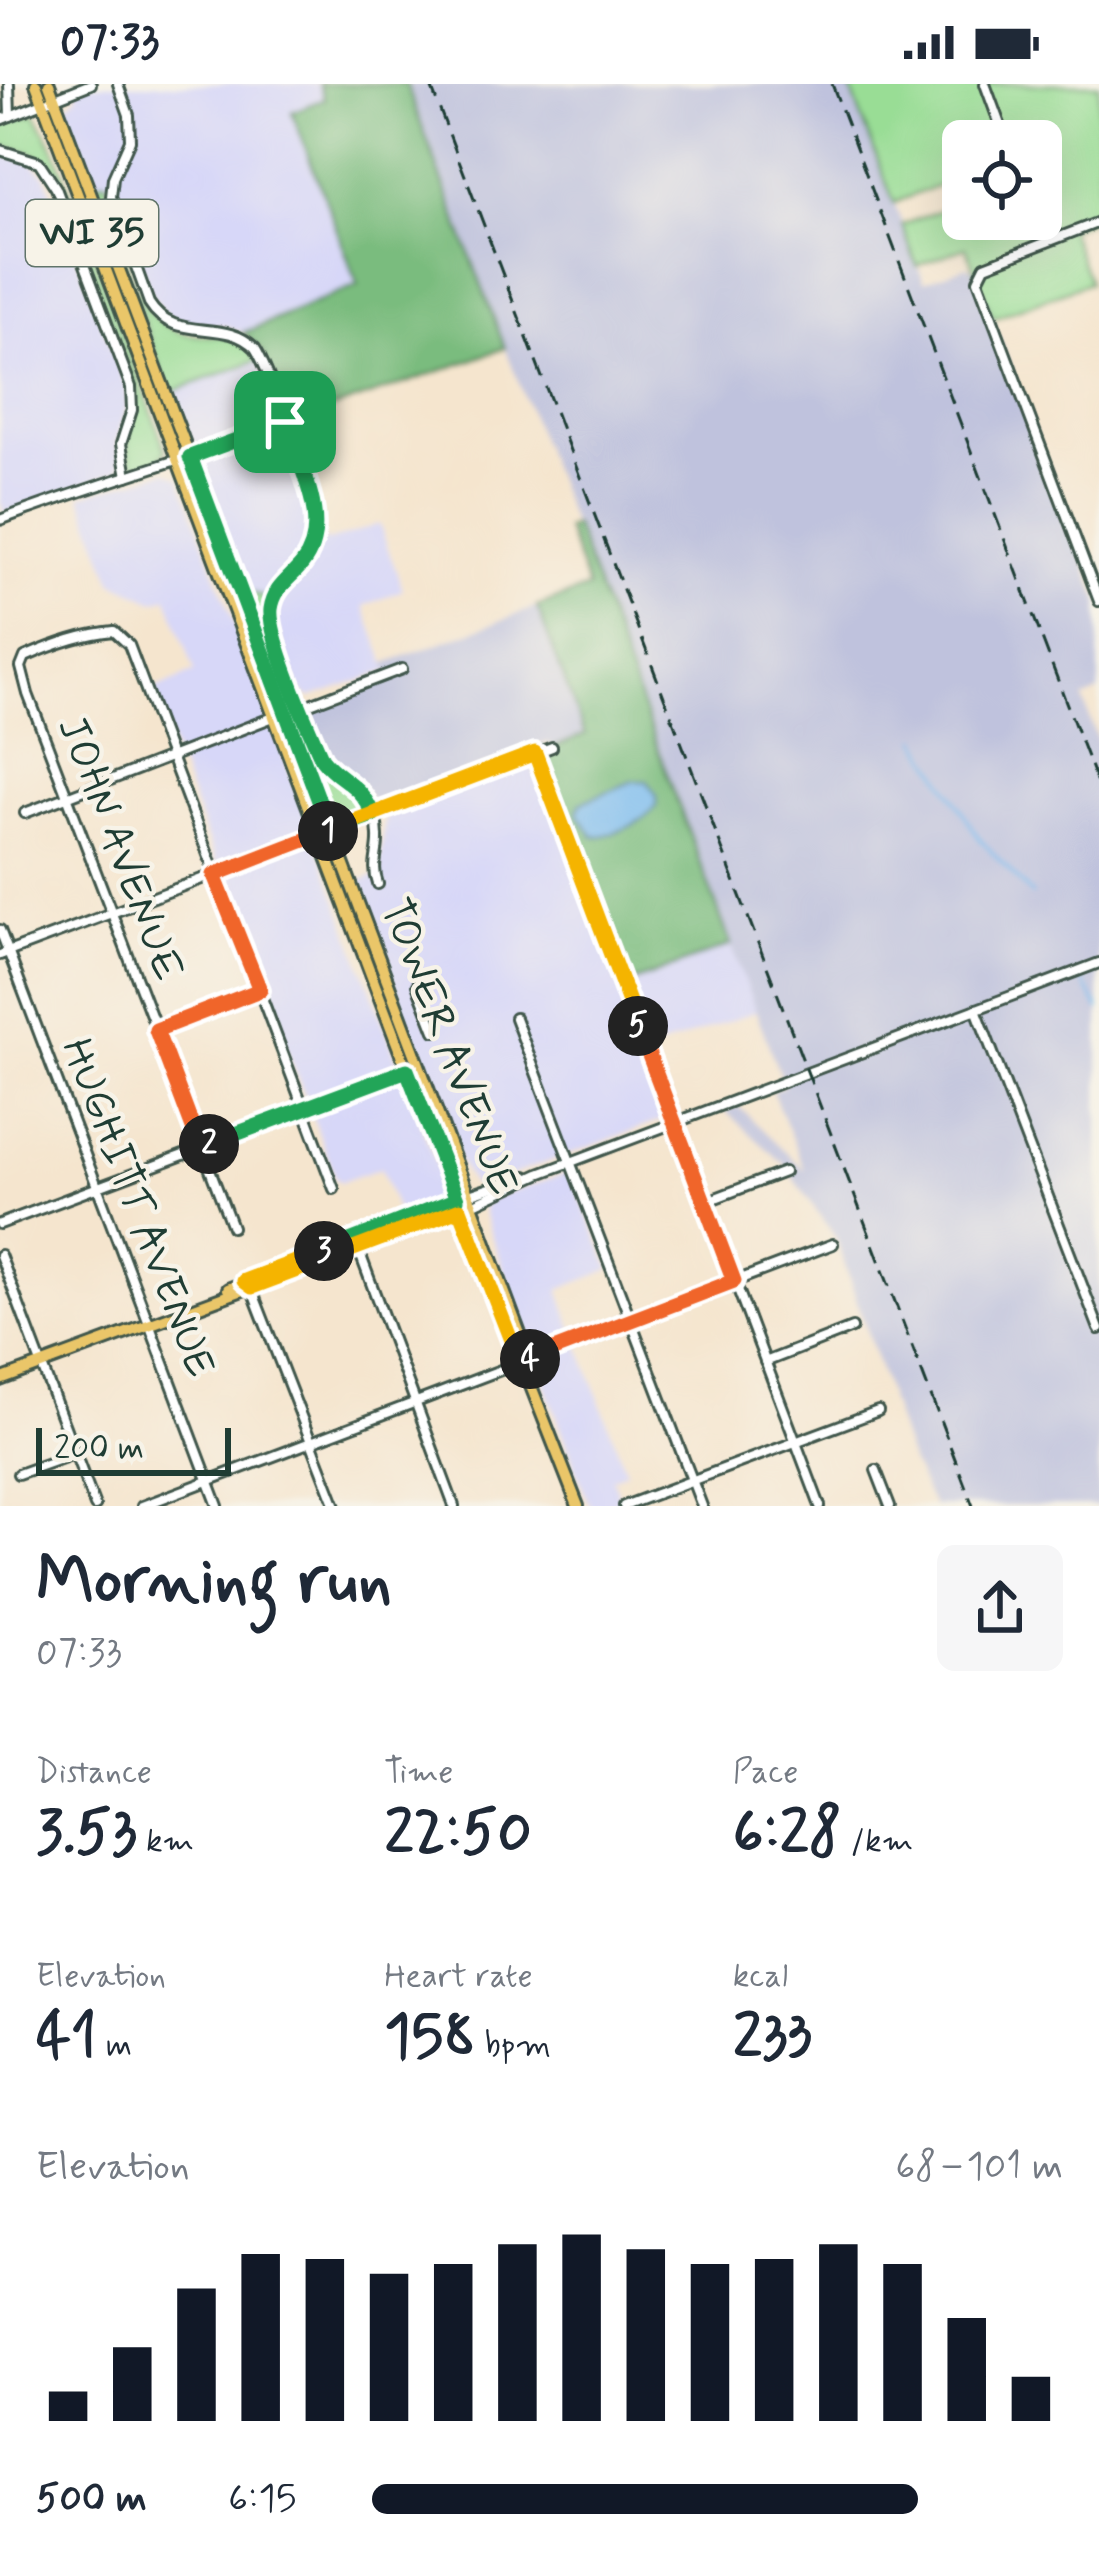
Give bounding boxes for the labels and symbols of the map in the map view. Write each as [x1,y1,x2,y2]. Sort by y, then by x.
road number: WI 35 [26,200,158,266]
pin [234,371,336,473]
street label: JOHN AVENUE [43,709,195,989]
pin: 1 [298,801,358,861]
street label: TOWER AVENUE [366,891,530,1203]
pin: 5 [608,996,668,1056]
street label: HUGHITT AVENUE [47,1031,227,1385]
pin: 2 [179,1114,239,1174]
pin: 3 [294,1221,354,1281]
pin: 4 [500,1329,560,1389]
scale bar [36,1422,231,1475]

